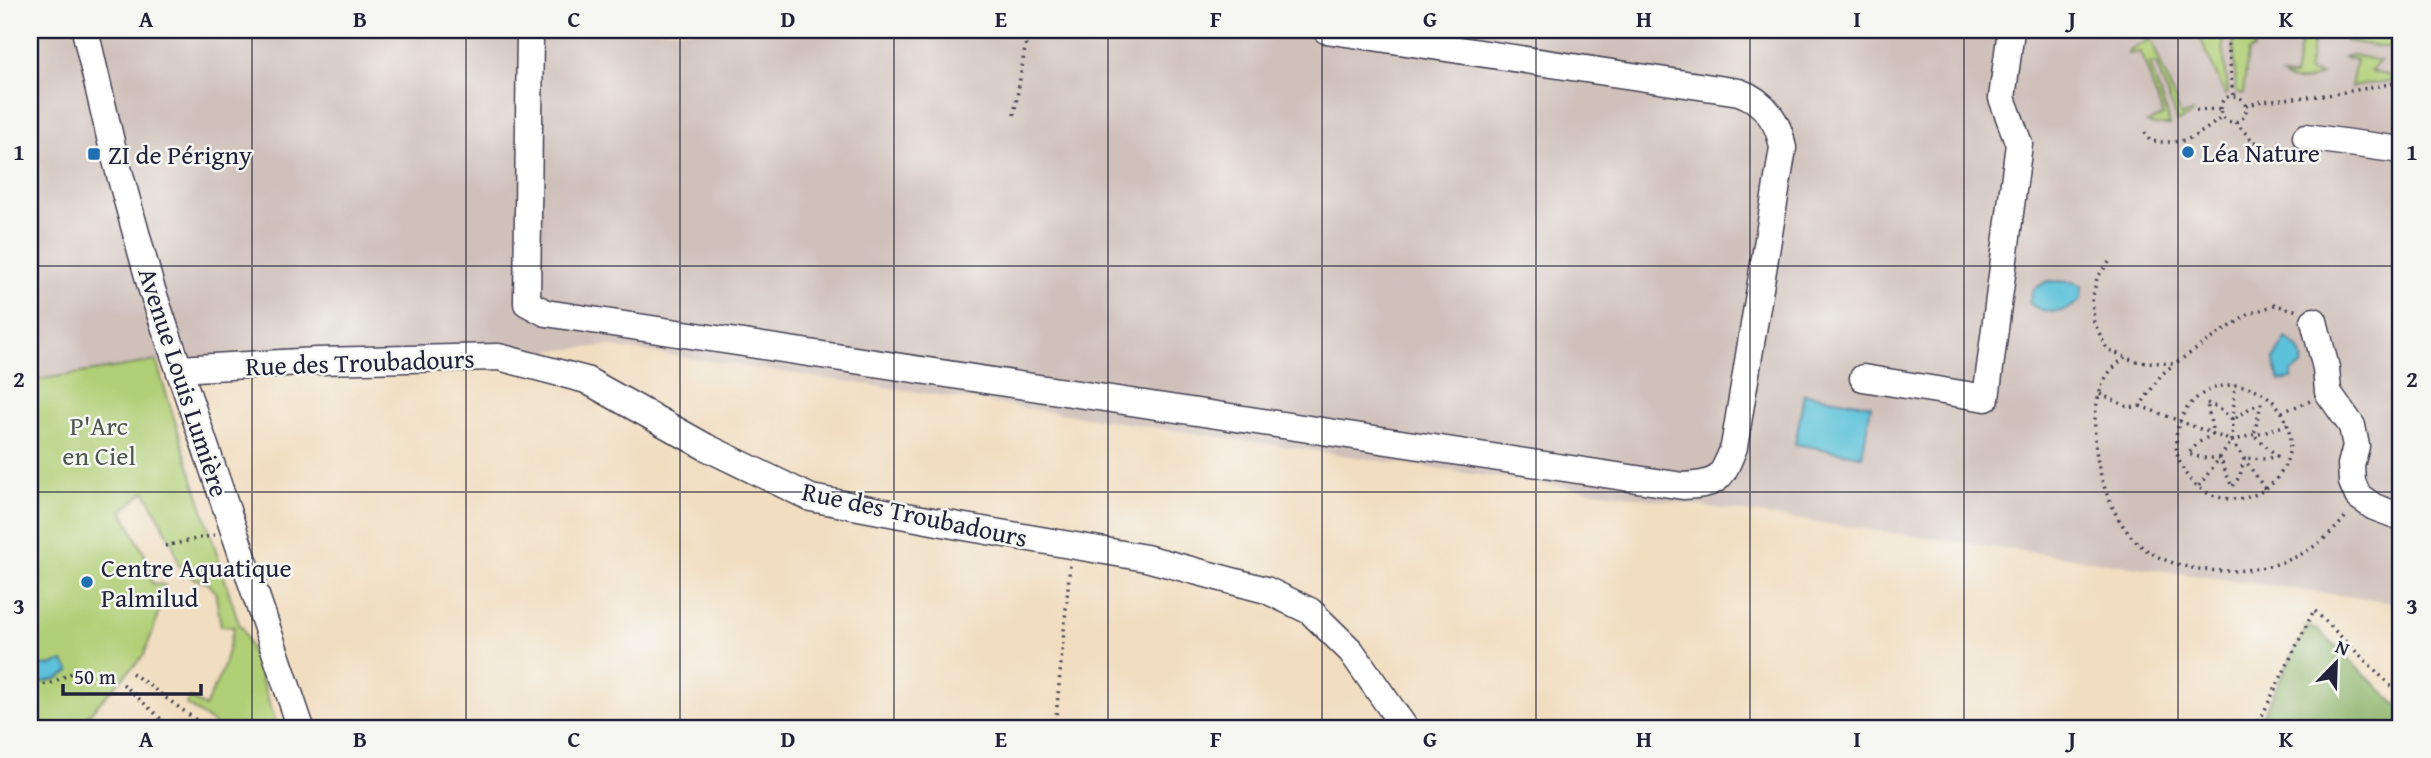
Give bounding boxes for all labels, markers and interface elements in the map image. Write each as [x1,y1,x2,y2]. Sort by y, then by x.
text: A [139,2,154,35]
text: B [353,2,367,35]
text: C [567,2,581,35]
text: D [781,2,796,35]
text: E [995,2,1007,35]
text: F [1210,2,1222,35]
text: G [1423,2,1437,35]
text: H [1636,2,1652,35]
text: I [1853,2,1861,35]
text: J [2064,2,2076,35]
text: K [2279,2,2294,35]
place label: Léa Nature [2202,133,2320,172]
text: 1 [13,135,25,168]
place label: ZI de Périgny [108,135,252,174]
text: 1 [2406,135,2418,168]
marker: Léa Nature [2180,144,2196,160]
marker: ZI de Périgny [86,146,102,162]
street label: Avenue Louis Lumière [129,262,239,502]
street label: Rue des Troubadours [245,339,475,385]
text: 2 [13,362,25,395]
text: 2 [2406,362,2418,395]
park label: P'Arc en Ciel [62,406,136,475]
street label: Rue des Troubadours [799,471,1031,557]
place label: Centre Aquatique Palmilud [101,548,292,617]
marker: Centre Aquatique Palmilud [79,574,95,590]
text: 3 [13,589,25,622]
text: 3 [2406,589,2418,622]
north arrow [2302,628,2372,698]
text: N [2331,632,2354,663]
scale bar [63,653,201,697]
text: 50 m [74,661,116,692]
text: A [139,722,154,755]
text: B [353,722,367,755]
text: C [567,722,581,755]
text: D [781,722,796,755]
text: E [995,722,1007,755]
text: F [1210,722,1222,755]
text: G [1423,722,1437,755]
text: H [1636,722,1652,755]
text: I [1853,722,1861,755]
text: J [2064,722,2076,755]
text: K [2279,722,2294,755]

